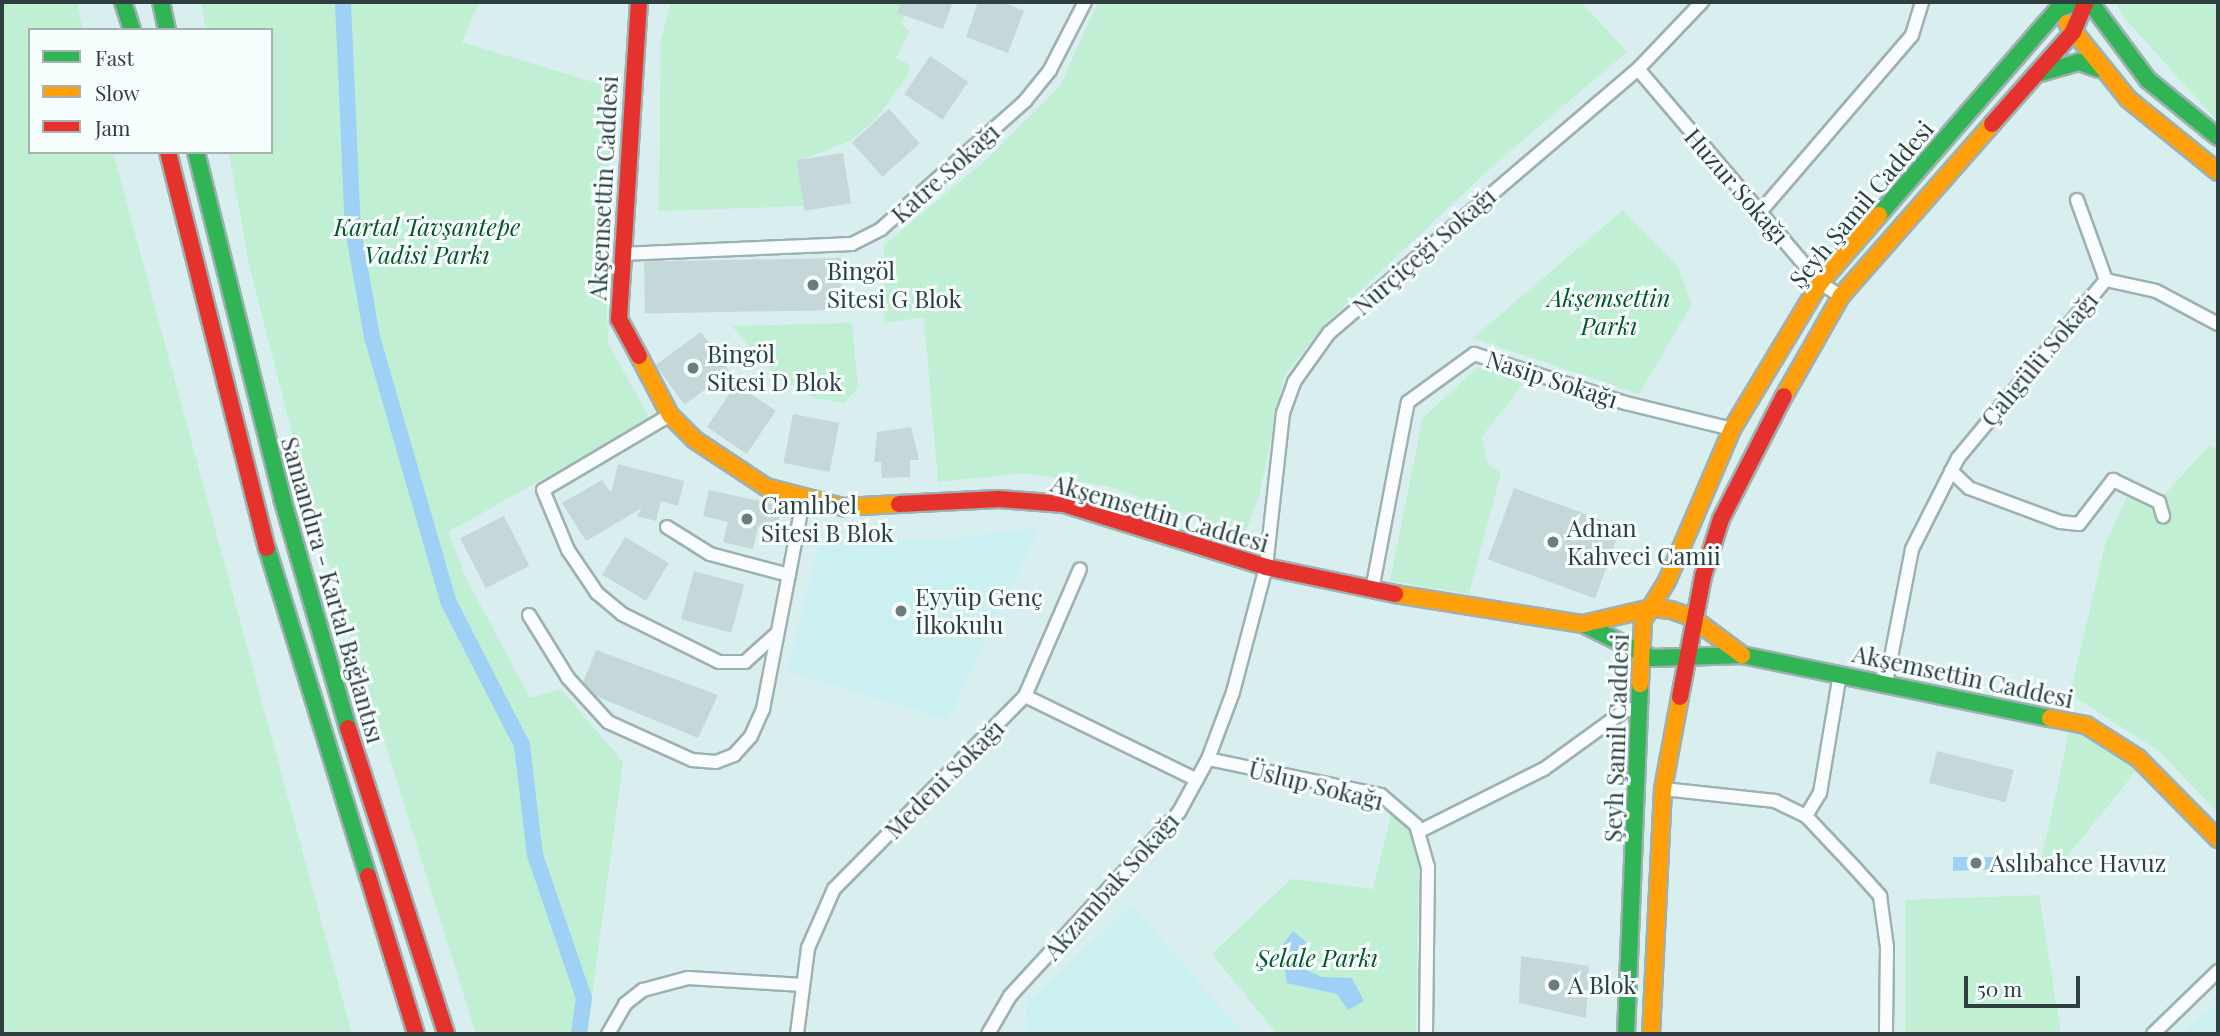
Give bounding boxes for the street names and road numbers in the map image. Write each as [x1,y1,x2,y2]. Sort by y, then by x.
street label: Akşemsettin Caddesi [583,75,623,301]
street label: Şeyh Şamil Caddesi [1783,115,1939,293]
street label: Katre Sokağı [885,117,1005,229]
street label: Huzur Sokağı [1679,122,1795,250]
street label: Nurçiçeği Sokağı [1347,181,1501,321]
street label: Çalıgülü Sokağı [1975,286,2103,432]
street label: Nasip Sokağı [1483,344,1621,414]
street label: Samandıra - Kartal Bağlantısı [275,433,391,747]
street label: Akşemsettin Caddesi [1048,468,1272,558]
street label: Şeyh Şamil Caddesi [1598,633,1634,843]
street label: Akşemsettin Caddesi [1850,639,2076,713]
street label: Medeni Sokağı [878,713,1010,845]
street label: Üslup Sokağı [1246,754,1386,816]
street label: Akzambak Sokağı [1037,806,1185,966]

